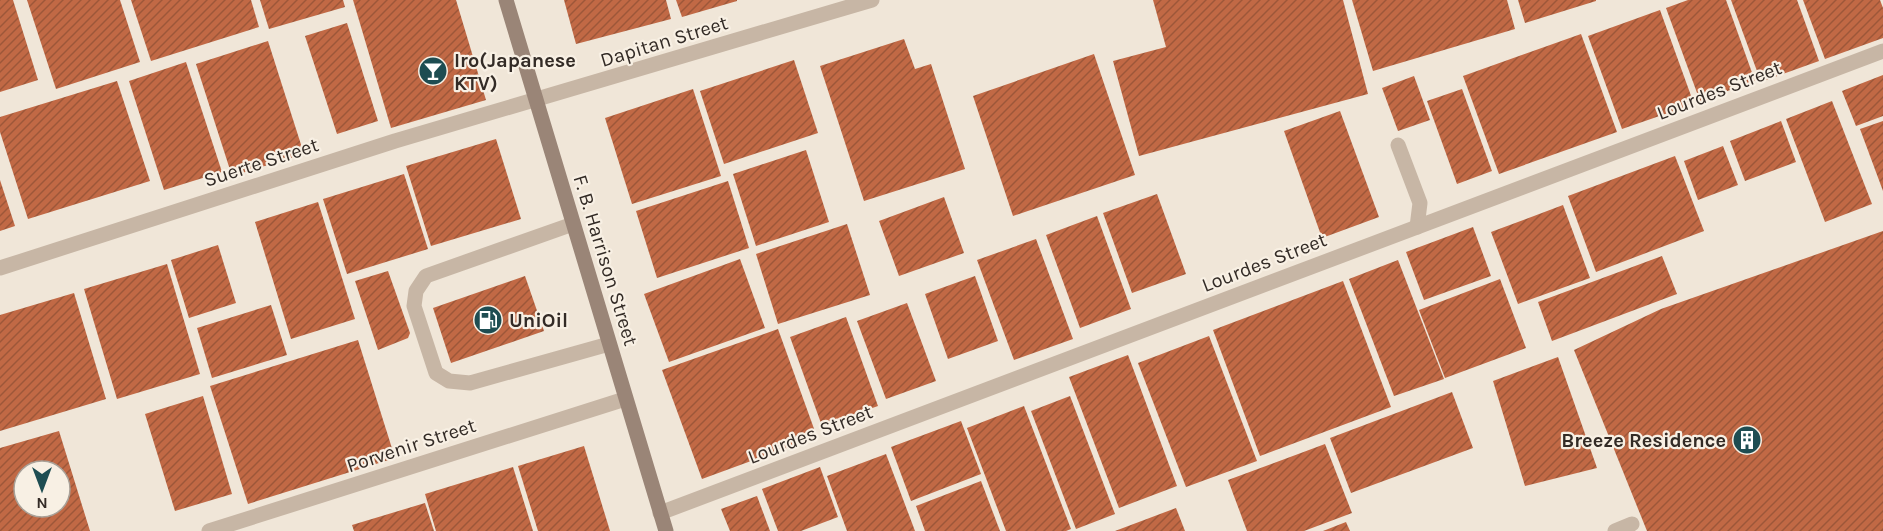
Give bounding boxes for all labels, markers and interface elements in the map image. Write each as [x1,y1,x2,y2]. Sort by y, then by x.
street label: Dapitan Street [598,11,731,72]
place label: Iro(Japanese KTV) [454,49,576,95]
bar icon: Iro(Japanese KTV) [417,55,449,87]
street label: Lourdes Street [1653,56,1785,125]
street label: Suerte Street [201,133,322,192]
street label: F. B. Harrison Street [569,172,643,349]
street label: Lourdes Street [1198,228,1330,297]
fuel station icon: UniOil [472,304,504,336]
place label: UniOil [509,309,568,332]
street label: Lourdes Street [744,400,876,469]
street label: Porvenir Street [344,414,479,477]
building icon: Breeze Residence [1731,424,1763,456]
place label: Breeze Residence [1561,429,1726,452]
north arrow [12,459,72,519]
text: N [36,494,48,513]

